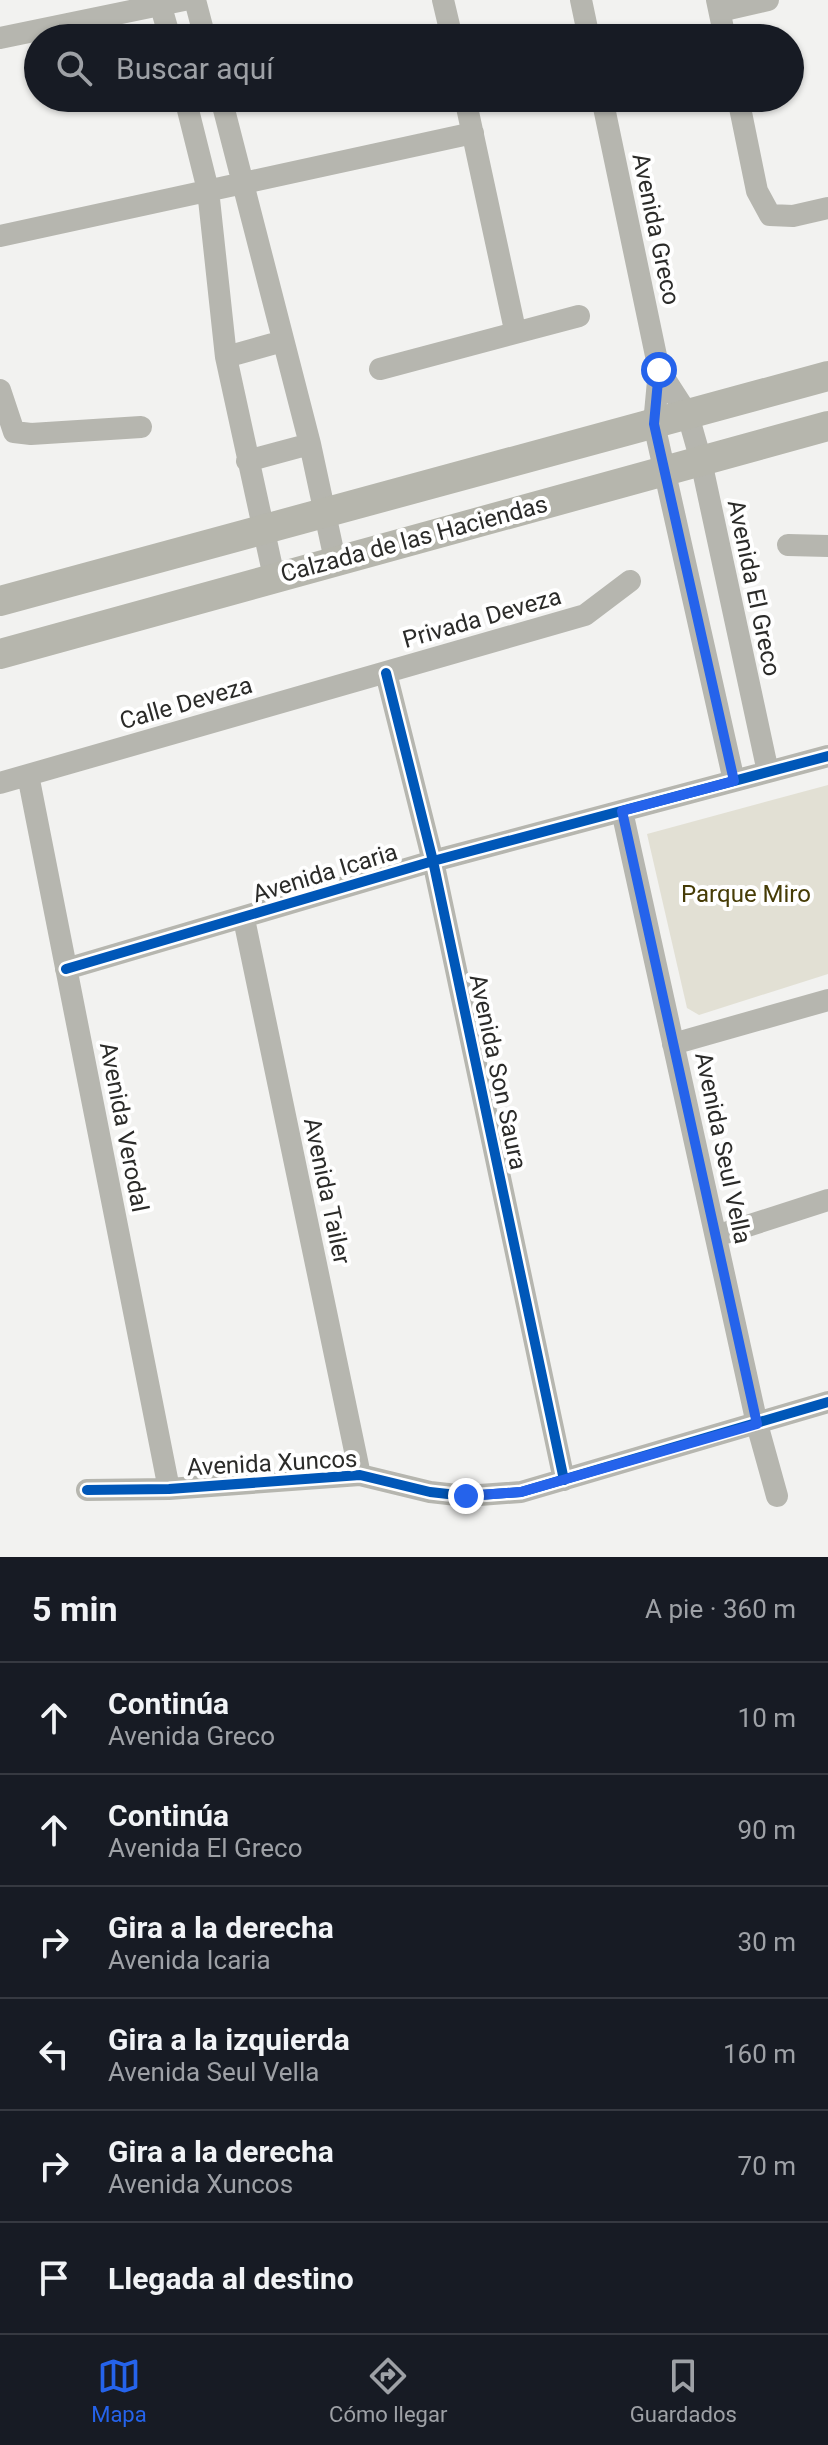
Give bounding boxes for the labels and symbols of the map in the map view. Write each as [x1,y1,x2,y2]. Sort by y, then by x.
street label: Avenida Greco [626,151,686,307]
route start [641,352,677,388]
street label: Calzada de las Haciendas [278,490,550,588]
street label: Avenida El Greco [722,497,786,679]
street label: Privada Deveza [399,582,565,654]
street label: Calle Deveza [117,671,255,735]
street label: Avenida Icaria [249,838,401,908]
park label: Parque Miro [681,880,811,908]
street label: Avenida Son Saura [464,972,532,1172]
street label: Avenida Verodal [94,1040,154,1214]
street label: Avenida Seul Vella [689,1050,757,1246]
street label: Avenida Tailer [298,1115,356,1267]
street label: Avenida Xuncos [186,1445,358,1481]
route end [448,1478,484,1514]

